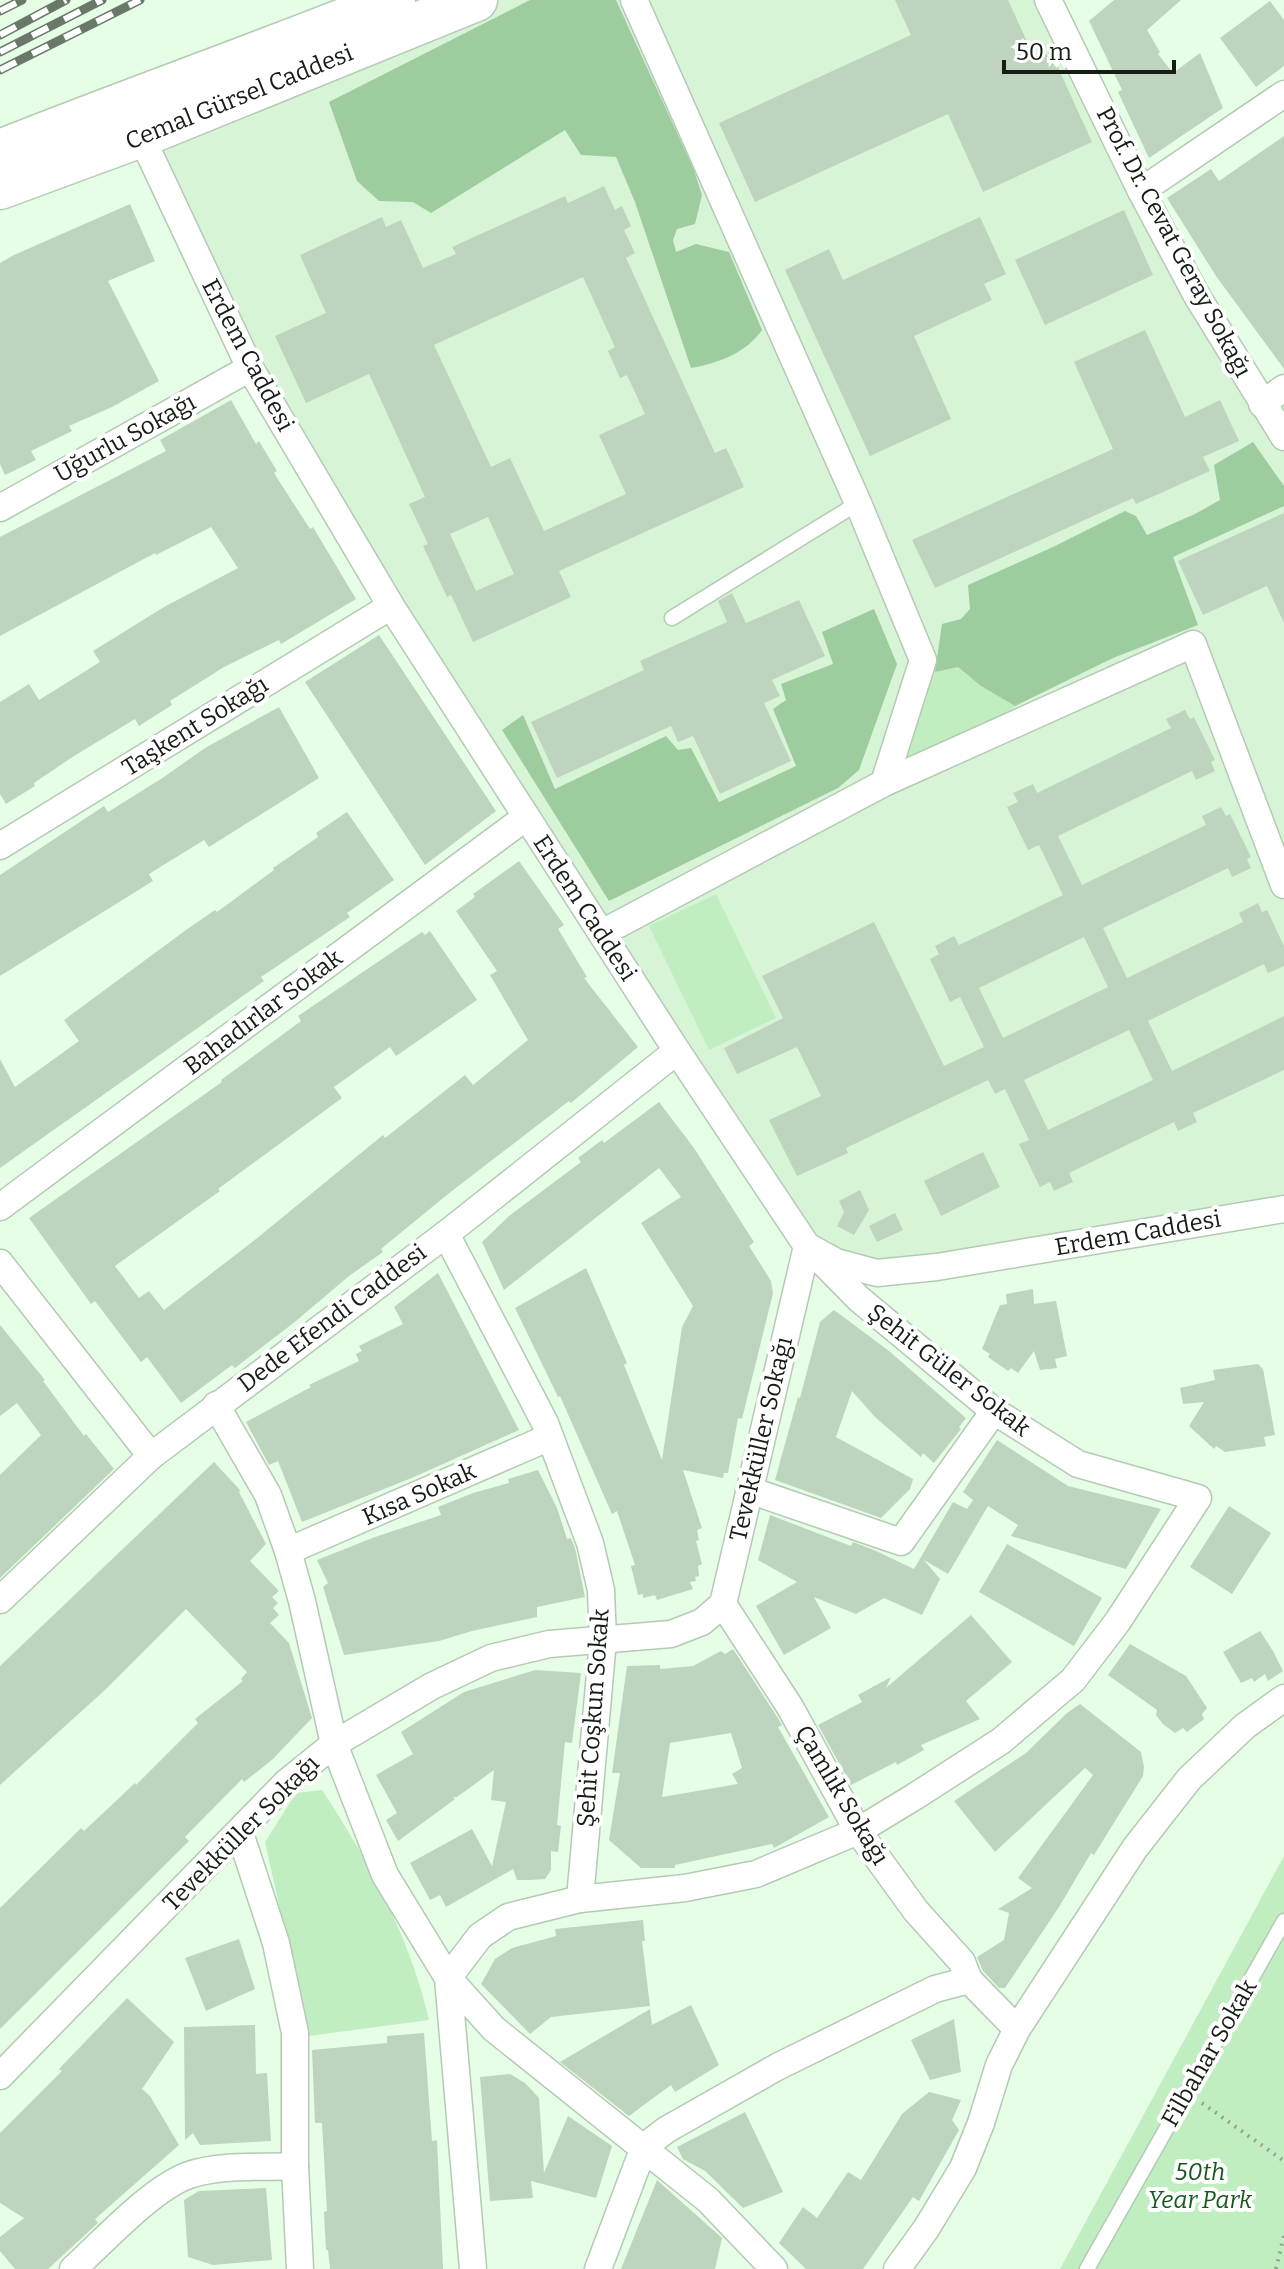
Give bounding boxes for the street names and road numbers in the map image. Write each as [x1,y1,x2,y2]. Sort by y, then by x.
street label: Cemal Gürsel Caddesi [121,39,357,155]
street label: Prof. Dr. Cevat Geray Sokağı [1091,102,1257,382]
street label: Erdem Caddesi [196,274,300,436]
street label: Uğurlu Sokağı [50,388,200,488]
street label: Taşkent Sokağı [117,670,273,782]
street label: Erdem Caddesi [527,830,643,986]
street label: Bahadırlar Sokak [179,943,348,1080]
street label: Erdem Caddesi [1053,1205,1223,1261]
street label: Dede Efendi Caddesi [233,1238,431,1398]
street label: Şehit Güler Sokak [862,1298,1036,1442]
street label: Tevekküller Sokağı [724,1334,798,1544]
street label: Kısa Sokak [358,1457,480,1531]
street label: Şehit Coşkun Sokak [571,1607,615,1828]
street label: Çamlık Sokağı [789,1720,895,1870]
street label: Tevekküller Sokağı [157,1749,325,1917]
street label: Filbahar Sokak [1156,1974,1263,2132]

